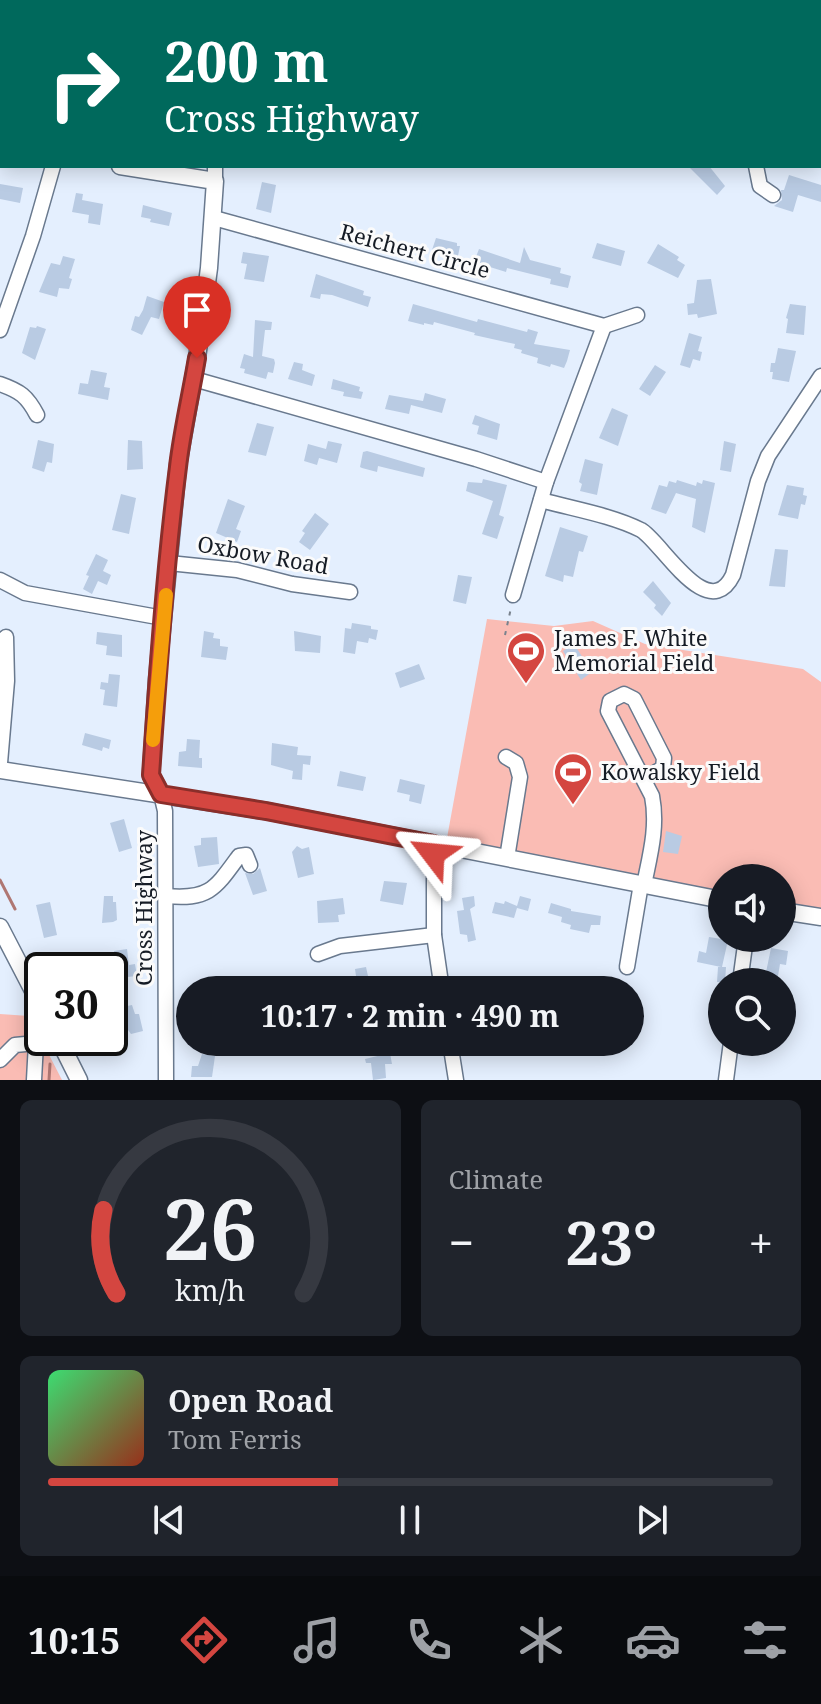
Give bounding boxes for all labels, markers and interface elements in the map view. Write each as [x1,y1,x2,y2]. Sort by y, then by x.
text: 200 m [164,22,329,98]
icon: right [32,32,136,136]
text: Cross Highway [164,94,419,143]
street label: Reichert Circle [337,216,494,284]
pin [163,276,231,358]
icon: arrive [175,288,219,332]
street label: Oxbow Road [195,528,332,580]
place label: James F. White Memorial Field [553,622,715,677]
sports icon: James F. White Memorial Field [505,630,547,685]
sports icon: Kowalsky Field [552,751,594,806]
place label: Kowalsky Field [601,756,760,786]
position arrow [391,812,475,896]
street label: Cross Highway [128,830,158,986]
map controls [708,864,796,1056]
button: sound [708,864,796,952]
speed limit sign: 30 [24,952,128,1056]
button: search [708,968,796,1056]
text: 10:17 · 2 min · 490 m [261,995,559,1036]
text: Climate [449,1161,543,1197]
text: 26 [163,1171,257,1284]
text: 23° [565,1201,657,1283]
text: − [449,1212,474,1272]
text: + [748,1212,773,1272]
text: km/h [175,1270,245,1309]
text: Open Road [168,1380,333,1421]
text: Tom Ferris [168,1421,302,1457]
icon: previous [147,1498,191,1542]
icon: pause [388,1498,432,1542]
icon: next [630,1498,674,1542]
icon: directions [176,1612,232,1668]
icon: music [289,1612,345,1668]
icon: phone [401,1612,457,1668]
icon: climate [513,1612,569,1668]
icon: car [625,1612,681,1668]
icon: filters [737,1612,793,1668]
text: 10:15 [28,1616,120,1665]

